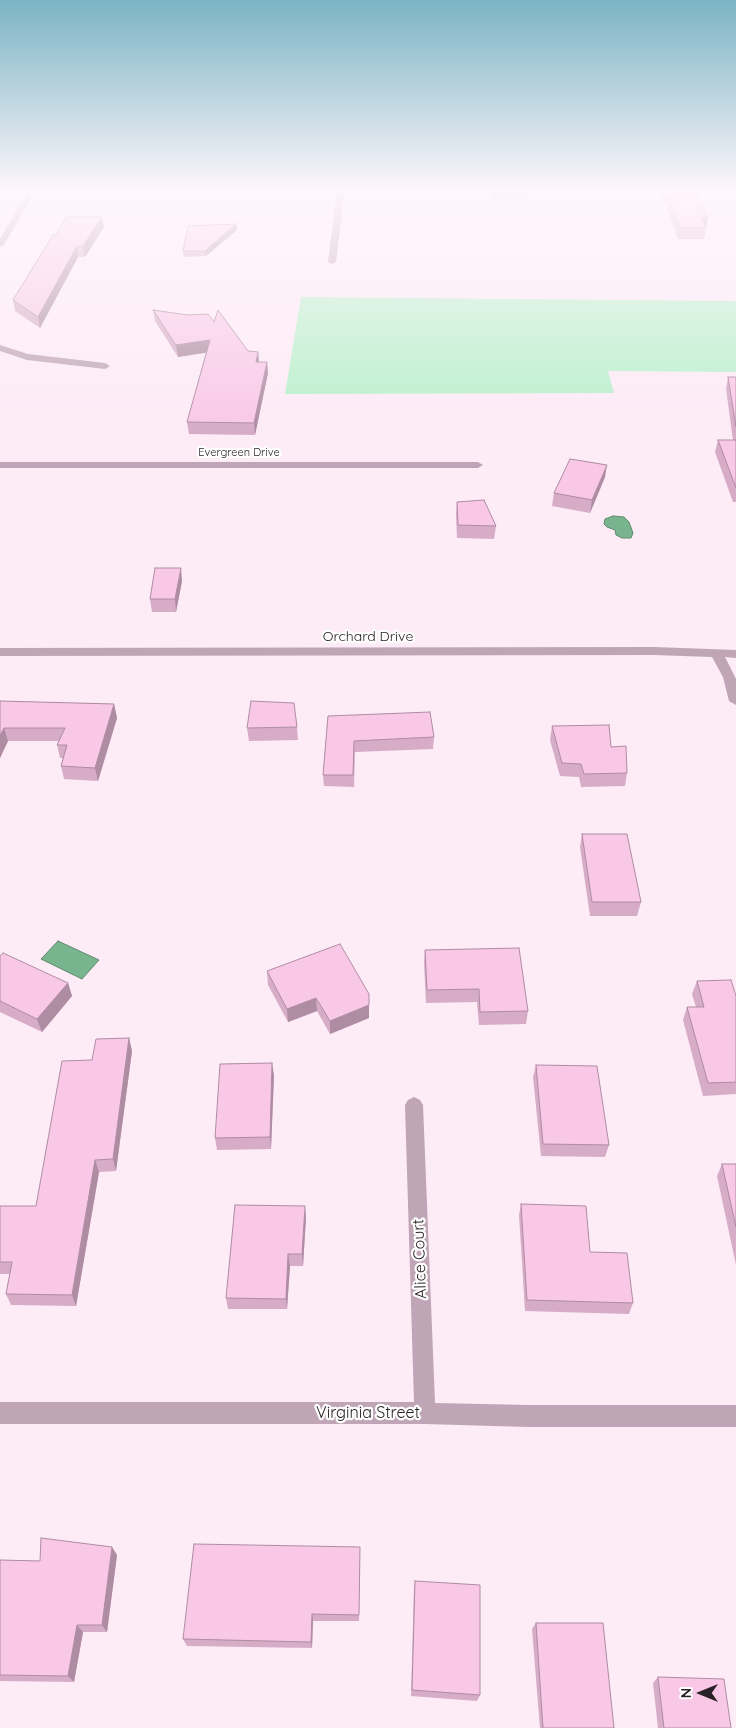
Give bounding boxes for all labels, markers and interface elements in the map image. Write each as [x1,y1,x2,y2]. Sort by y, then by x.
street label: Evergreen Drive [198,446,280,460]
street label: Orchard Drive [323,629,413,645]
street label: Alice Court [409,1219,431,1299]
street label: Virginia Street [316,1403,420,1423]
north arrow [676,1668,726,1718]
text: N [677,1688,695,1698]

